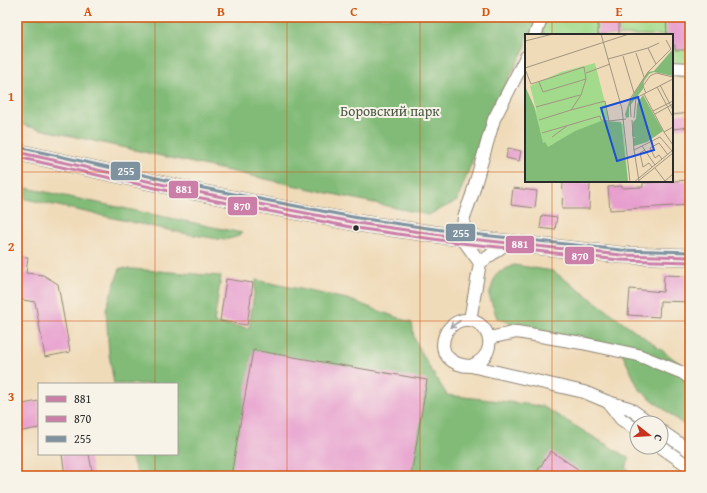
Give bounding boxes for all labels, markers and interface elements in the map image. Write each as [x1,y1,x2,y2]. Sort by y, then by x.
text: A [84,2,93,21]
text: B [217,2,225,21]
text: C [350,2,358,21]
text: D [482,2,490,21]
text: E [616,2,623,21]
inset map [525,34,673,182]
text: 1 [8,87,14,106]
park label: Боровский парк [340,101,440,121]
line badge: 255 [110,161,141,181]
text: 255 [117,163,135,179]
line badge: 881 [168,180,199,199]
text: 881 [175,181,193,197]
line badge: 870 [227,196,258,216]
text: 870 [233,198,251,214]
unlabelled marker [351,223,361,233]
line badge: 255 [445,223,476,242]
text: 255 [452,225,470,241]
line badge: 881 [505,235,535,254]
text: 881 [511,236,529,252]
text: 2 [8,237,15,256]
line badge: 870 [564,246,595,265]
text: 870 [571,248,589,264]
one-way arrow [449,320,460,329]
legend [38,383,178,455]
text: 3 [8,387,14,406]
text: 881 [74,390,92,407]
text: 870 [74,410,92,427]
north arrow [629,415,669,455]
text: 255 [74,430,92,447]
text: С [650,433,667,443]

